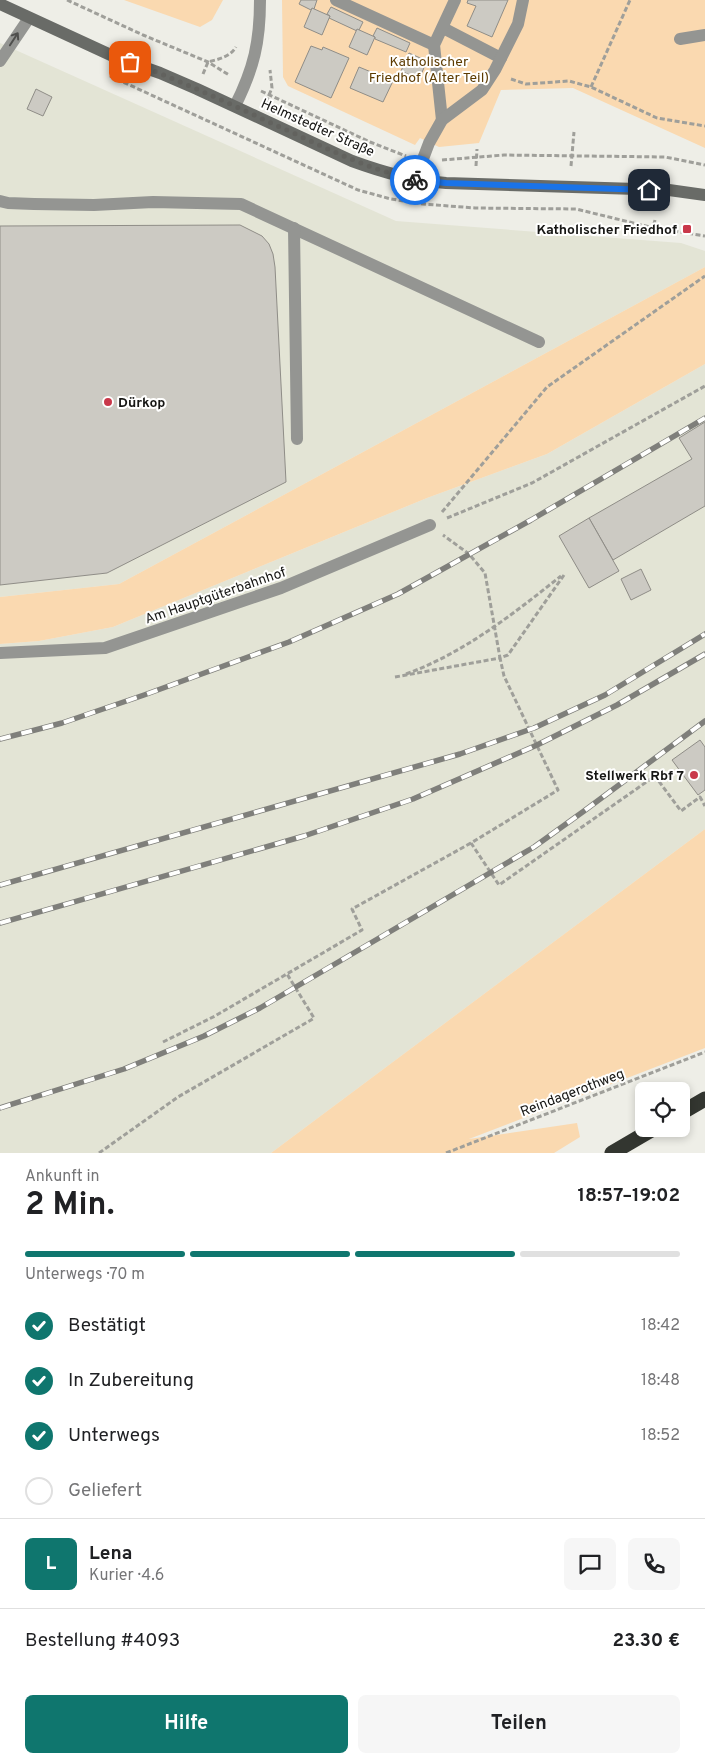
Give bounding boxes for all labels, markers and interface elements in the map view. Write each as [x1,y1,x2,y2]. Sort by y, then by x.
one-way arrow [9,32,19,46]
pin [109,41,151,83]
icon: bag [116,48,144,76]
park label: Katholischer Friedhof (Alter Teil) [369,54,489,87]
street label: Helmstedter Straße [258,96,377,161]
courier [390,155,440,205]
icon: bike [401,166,429,194]
pin [628,169,670,211]
icon: home [635,176,663,204]
place label: Katholischer Friedhof [536,222,677,239]
marker: Katholischer Friedhof [681,223,693,235]
place label: Dürkop [118,395,165,412]
marker: Dürkop [102,396,114,408]
street label: Am Hauptgüterbahnhof [143,564,289,629]
place label: Stellwerk Rbf 7 [585,768,684,785]
marker: Stellwerk Rbf 7 [688,769,700,781]
street label: Reindagerothweg [518,1066,627,1121]
map controls [635,1082,690,1137]
button: locate [635,1082,690,1137]
text: Ankunft in [25,1167,100,1187]
text: 18:57–19:02 [577,1184,680,1208]
text: 2 Min. [25,1186,115,1226]
text: Unterwegs · 70 m [25,1265,145,1285]
icon: check [25,1312,53,1340]
text: Bestätigt [68,1314,146,1338]
text: 18:42 [641,1316,680,1336]
icon: check [25,1367,53,1395]
text: In Zubereitung [68,1369,194,1393]
text: 18:48 [641,1371,680,1391]
icon: check [25,1422,53,1450]
text: Unterwegs [68,1424,160,1448]
text: 18:52 [641,1426,680,1446]
text: Geliefert [68,1479,142,1503]
button: chat [564,1538,616,1590]
button: phone [628,1538,680,1590]
text: Lena [89,1542,132,1566]
text: L [46,1552,56,1576]
text: Kurier · 4.6 [89,1566,164,1586]
text: Bestellung #4093 [25,1629,180,1653]
text: 23.30 € [612,1629,680,1653]
button: Hilfe [25,1695,348,1753]
button: Teilen [358,1695,680,1753]

